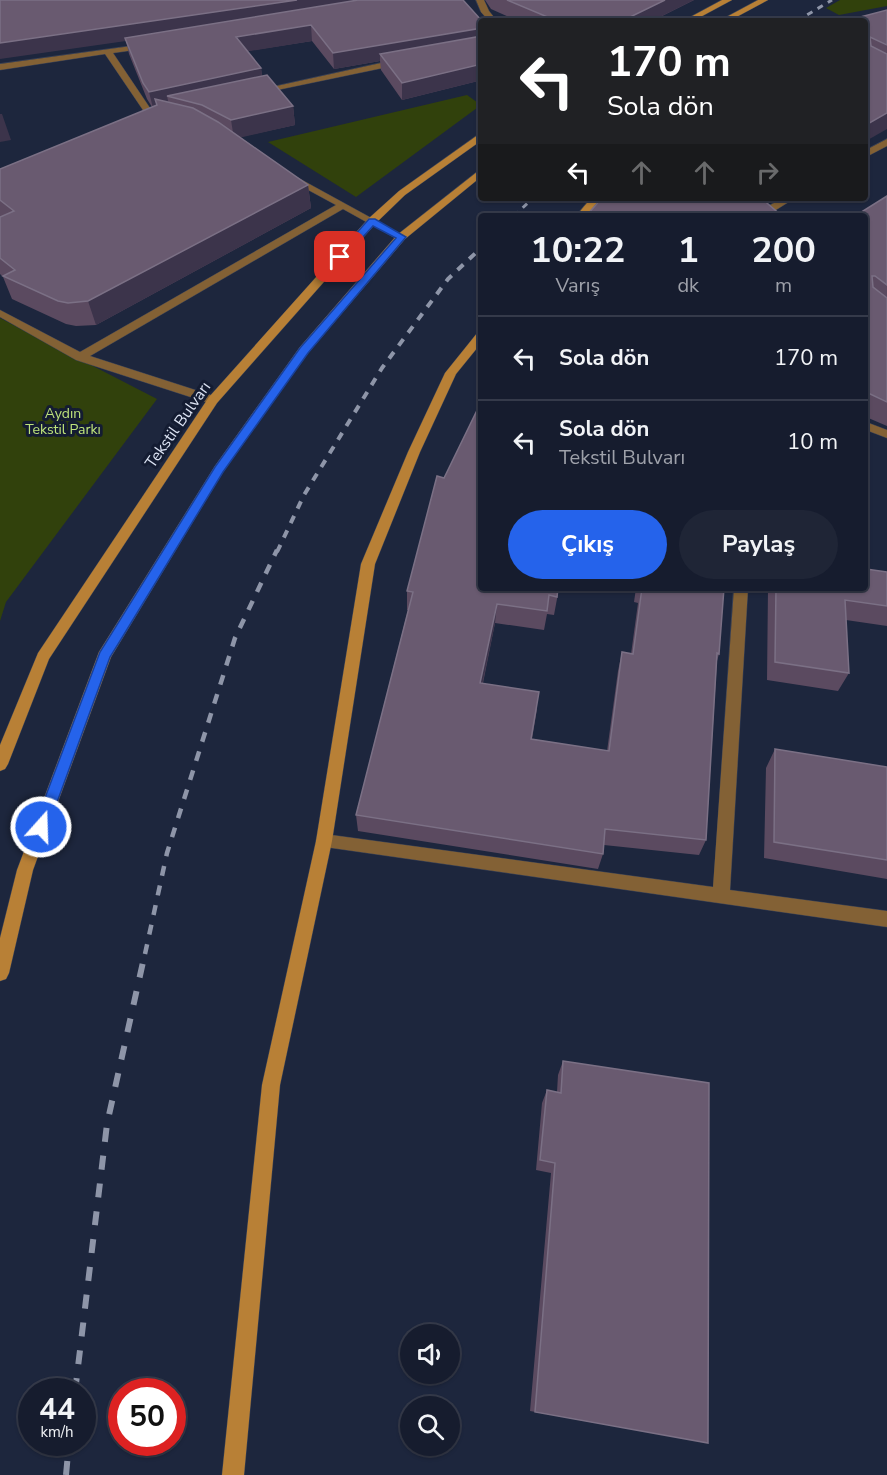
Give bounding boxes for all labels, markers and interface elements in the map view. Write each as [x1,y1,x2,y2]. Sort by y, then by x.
text: 170 m [607,34,731,91]
icon: left [508,42,586,120]
text: Sola dön [607,88,714,125]
icon: left [562,156,595,189]
icon: ahead [625,156,658,189]
icon: ahead [688,156,721,189]
icon: right [751,156,784,189]
text: 10:22 [530,226,625,275]
text: 1 [677,226,699,275]
text: 200 [751,226,816,275]
pin [314,231,365,282]
icon: arrive [323,240,356,273]
text: Varış [555,272,600,299]
text: dk [677,272,699,299]
text: m [775,272,792,299]
icon: left [508,342,541,375]
text: Sola dön [559,343,649,373]
text: 170 m [774,343,838,373]
street label: Tekstil Bulvarı [140,377,216,473]
park label: Aydın Tekstil Parkı [25,404,101,439]
text: Sola dön [559,414,649,444]
icon: left [508,426,541,459]
text: 10 m [787,427,838,457]
text: Tekstil Bulvarı [559,444,685,471]
button: Çıkış [508,510,667,579]
button: Paylaş [679,510,838,579]
position arrow [9,795,73,859]
map controls [400,1324,460,1456]
button: sound [400,1324,460,1384]
speed limit sign: 50 [108,1378,186,1456]
text: 44 [39,1389,75,1430]
button: search [400,1396,460,1456]
text: km/h [40,1422,74,1442]

